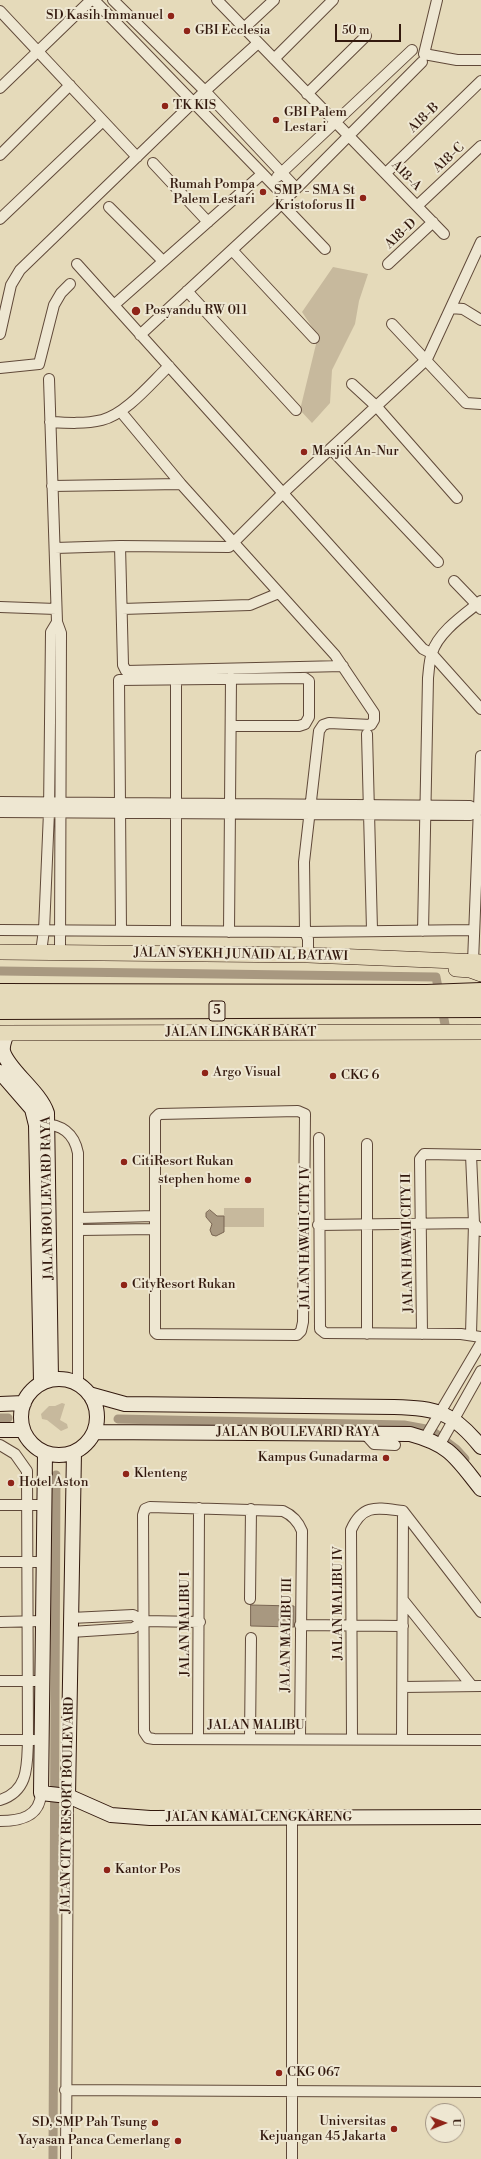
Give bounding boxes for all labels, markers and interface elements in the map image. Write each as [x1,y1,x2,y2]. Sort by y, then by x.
place label: SD Kasih Immanuel [46,8,163,24]
marker: SD Kasih Immanuel [166,11,176,21]
scale bar [337,16,403,42]
place label: GBI Ecclesia [195,23,270,39]
text: 50 m [342,23,370,38]
marker: GBI Ecclesia [182,26,192,36]
place label: TK KIS [173,98,216,114]
street label: A18-B [405,100,443,136]
marker: TK KIS [160,101,170,111]
place label: GBI Palem Lestari [284,105,347,136]
marker: GBI Palem Lestari [271,115,281,125]
street label: A18-C [430,140,468,176]
street label: A18-A [388,158,424,194]
place label: Rumah Pompa Palem Lestari [169,177,255,208]
place label: SMP - SMA St Kristoforus II [274,183,355,214]
marker: Rumah Pompa Palem Lestari [258,187,268,197]
marker: SMP - SMA St Kristoforus II [358,193,368,203]
street label: A18-D [382,216,420,252]
place label: Posyandu RW 011 [145,303,247,319]
marker: Posyandu RW 011 [130,305,142,317]
place label: Masjid An-Nur [312,444,399,460]
marker: Masjid An-Nur [299,447,309,457]
street label: JALAN SYEKH JUNAID AL BATAWI [134,945,348,965]
road number: 5 [209,1001,225,1021]
street label: JALAN LINGKAR BARAT [165,1025,317,1041]
place label: Argo Visual [213,1065,281,1081]
marker: Argo Visual [200,1068,210,1078]
place label: CKG 6 [341,1068,379,1084]
marker: CKG 6 [328,1071,338,1081]
street label: JALAN BOULEVARD RAYA [39,1116,57,1280]
place label: CitiResort Rukan [132,1154,234,1170]
marker: CitiResort Rukan [119,1157,129,1167]
street label: JALAN HAWAII CITY IV [298,1165,314,1309]
place label: stephen home [158,1172,240,1188]
street label: JALAN HAWAII CITY II [399,1173,417,1313]
marker: stephen home [243,1175,253,1185]
place label: CityResort Rukan [132,1277,236,1293]
marker: CityResort Rukan [119,1280,129,1290]
street label: JALAN BOULEVARD RAYA [216,1425,380,1441]
place label: Kampus Gunadarma [258,1450,378,1466]
marker: Kampus Gunadarma [381,1453,391,1463]
place label: Klenteng [134,1466,187,1482]
marker: Klenteng [121,1469,131,1479]
place label: Hotel Aston [19,1475,88,1491]
marker: Hotel Aston [6,1478,16,1488]
street label: JALAN MALIBU IV [331,1546,347,1660]
street label: JALAN MALIBU I [178,1572,194,1676]
street label: JALAN MALIBU III [278,1578,296,1692]
street label: JALAN CITY RESORT BOULEVARD [58,1696,78,1914]
street label: JALAN MALIBU [207,1718,305,1734]
street label: JALAN KAMAL CENGKARENG [166,1810,352,1826]
place label: Kantor Pos [115,1862,180,1878]
marker: Kantor Pos [102,1865,112,1875]
place label: CKG 067 [287,2065,340,2081]
marker: CKG 067 [274,2068,284,2078]
north arrow [425,2103,465,2143]
place label: Universitas Kejuangan 45 Jakarta [259,2114,386,2145]
place label: SD, SMP Pah Tsung [32,2115,147,2131]
marker: SD, SMP Pah Tsung [150,2118,160,2128]
text: U [449,2118,463,2127]
marker: Universitas Kejuangan 45 Jakarta [389,2124,399,2134]
place label: Yayasan Panca Cemerlang [18,2133,170,2149]
marker: Yayasan Panca Cemerlang [173,2136,183,2146]

